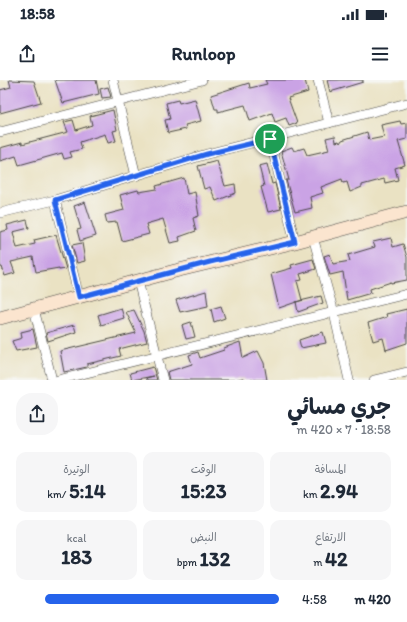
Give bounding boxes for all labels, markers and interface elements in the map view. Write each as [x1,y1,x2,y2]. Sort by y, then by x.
text: 18:58 [20,5,55,23]
icon: share [16,43,38,65]
text: Runloop [172,43,235,65]
icon: menu [369,43,391,65]
pin [253,122,287,156]
icon: arrive [259,128,281,150]
button: share [16,393,58,435]
text: جري مسائي [287,393,391,420]
text: 18:58 · 7 × 420 m [297,422,391,437]
text: الوتيرة [63,463,90,476]
text: الوقت [191,463,216,476]
text: المسافة [315,463,346,476]
text: 5:14 [69,479,106,503]
text: 15:23 [180,479,227,503]
text: 2.94 [320,479,358,503]
text: /km [47,488,69,501]
text: km [303,488,320,501]
text: النبض [190,531,217,544]
text: الارتفاع [315,531,346,544]
text: kcal [67,532,86,545]
text: 183 [61,545,92,569]
text: 132 [200,547,230,571]
text: 42 [325,547,348,571]
text: bpm [177,556,200,569]
text: m [313,556,325,569]
text: 4:58 [302,592,327,607]
text: 420 m [354,592,391,607]

